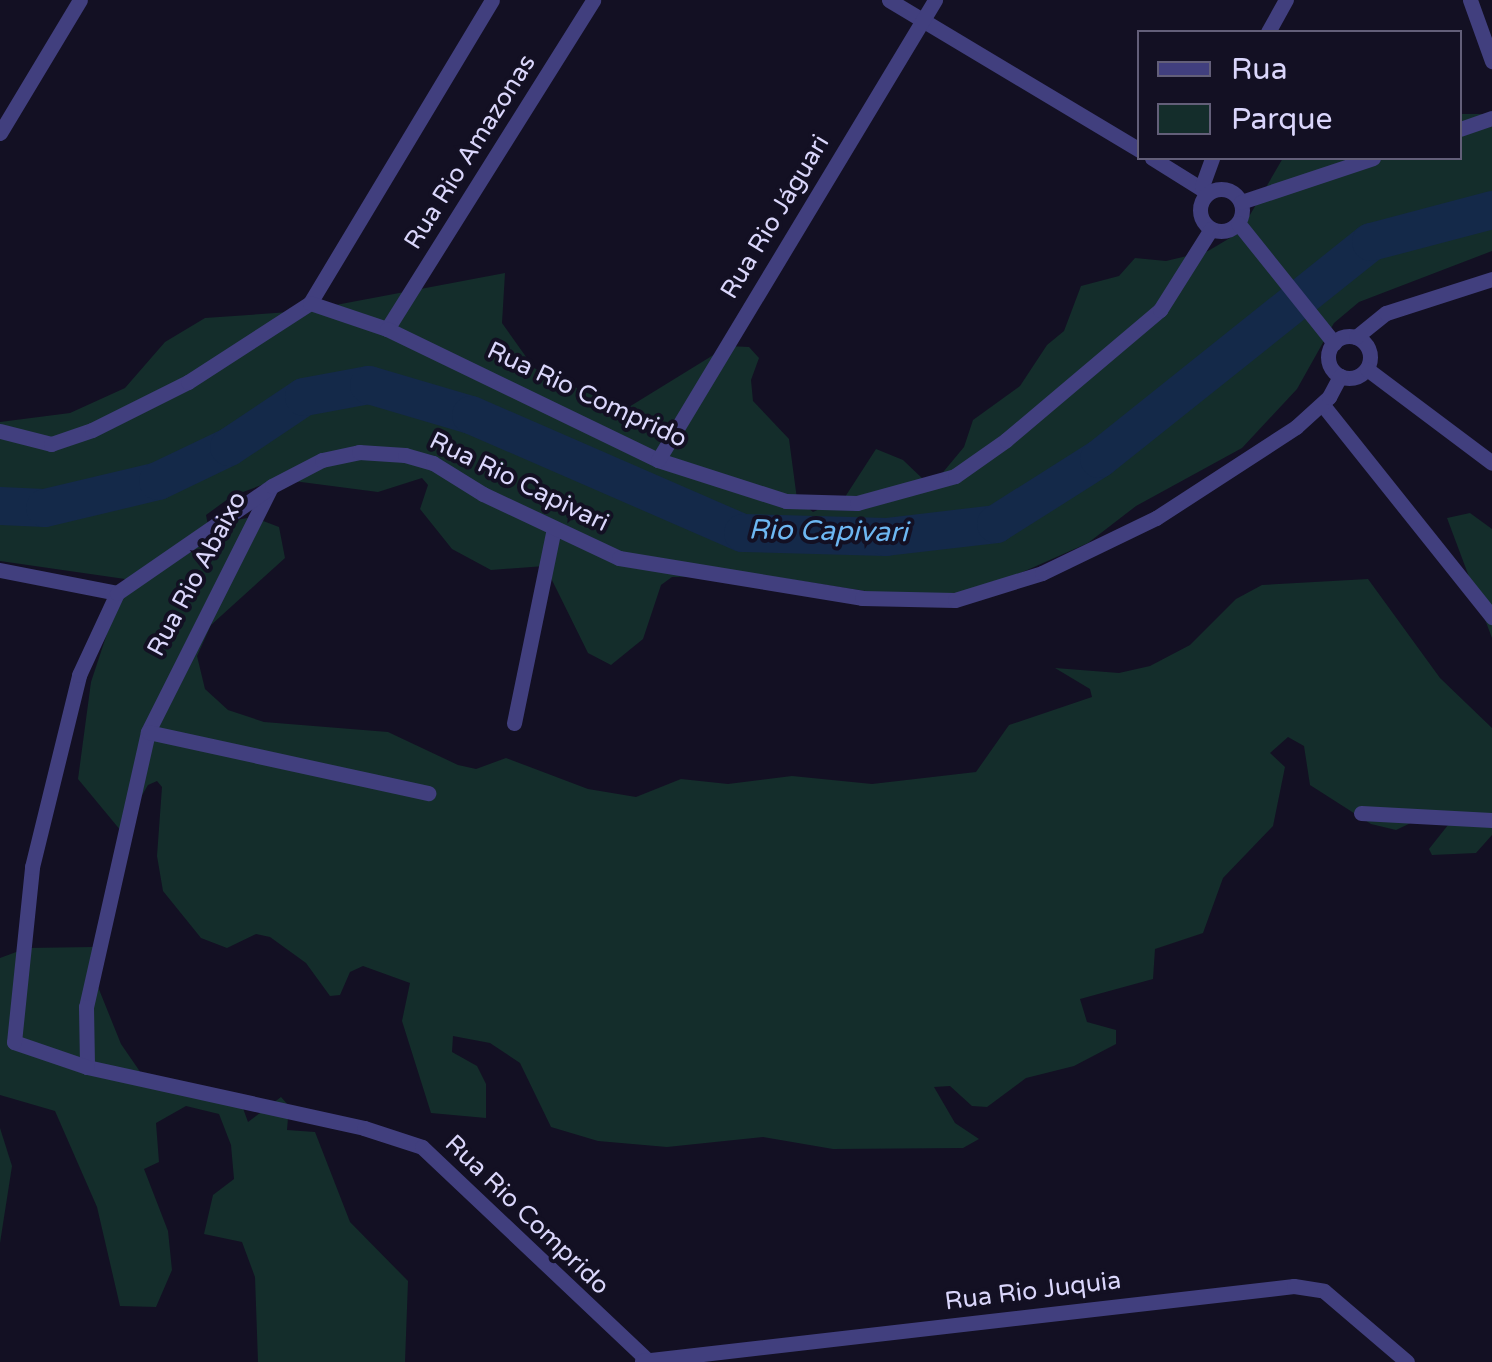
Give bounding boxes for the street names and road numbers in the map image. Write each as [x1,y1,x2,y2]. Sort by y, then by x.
street label: Rua Rio Amazonas [398,49,542,255]
street label: Rua Rio Jáguari [714,130,836,304]
street label: Rua Rio Comprido [482,336,692,454]
street label: Rua Rio Capivari [424,426,614,538]
street label: Rua Rio Abaixo [141,486,253,662]
street label: Rua Rio Comprido [439,1129,615,1301]
street label: Rua Rio Juquia [943,1265,1123,1317]

